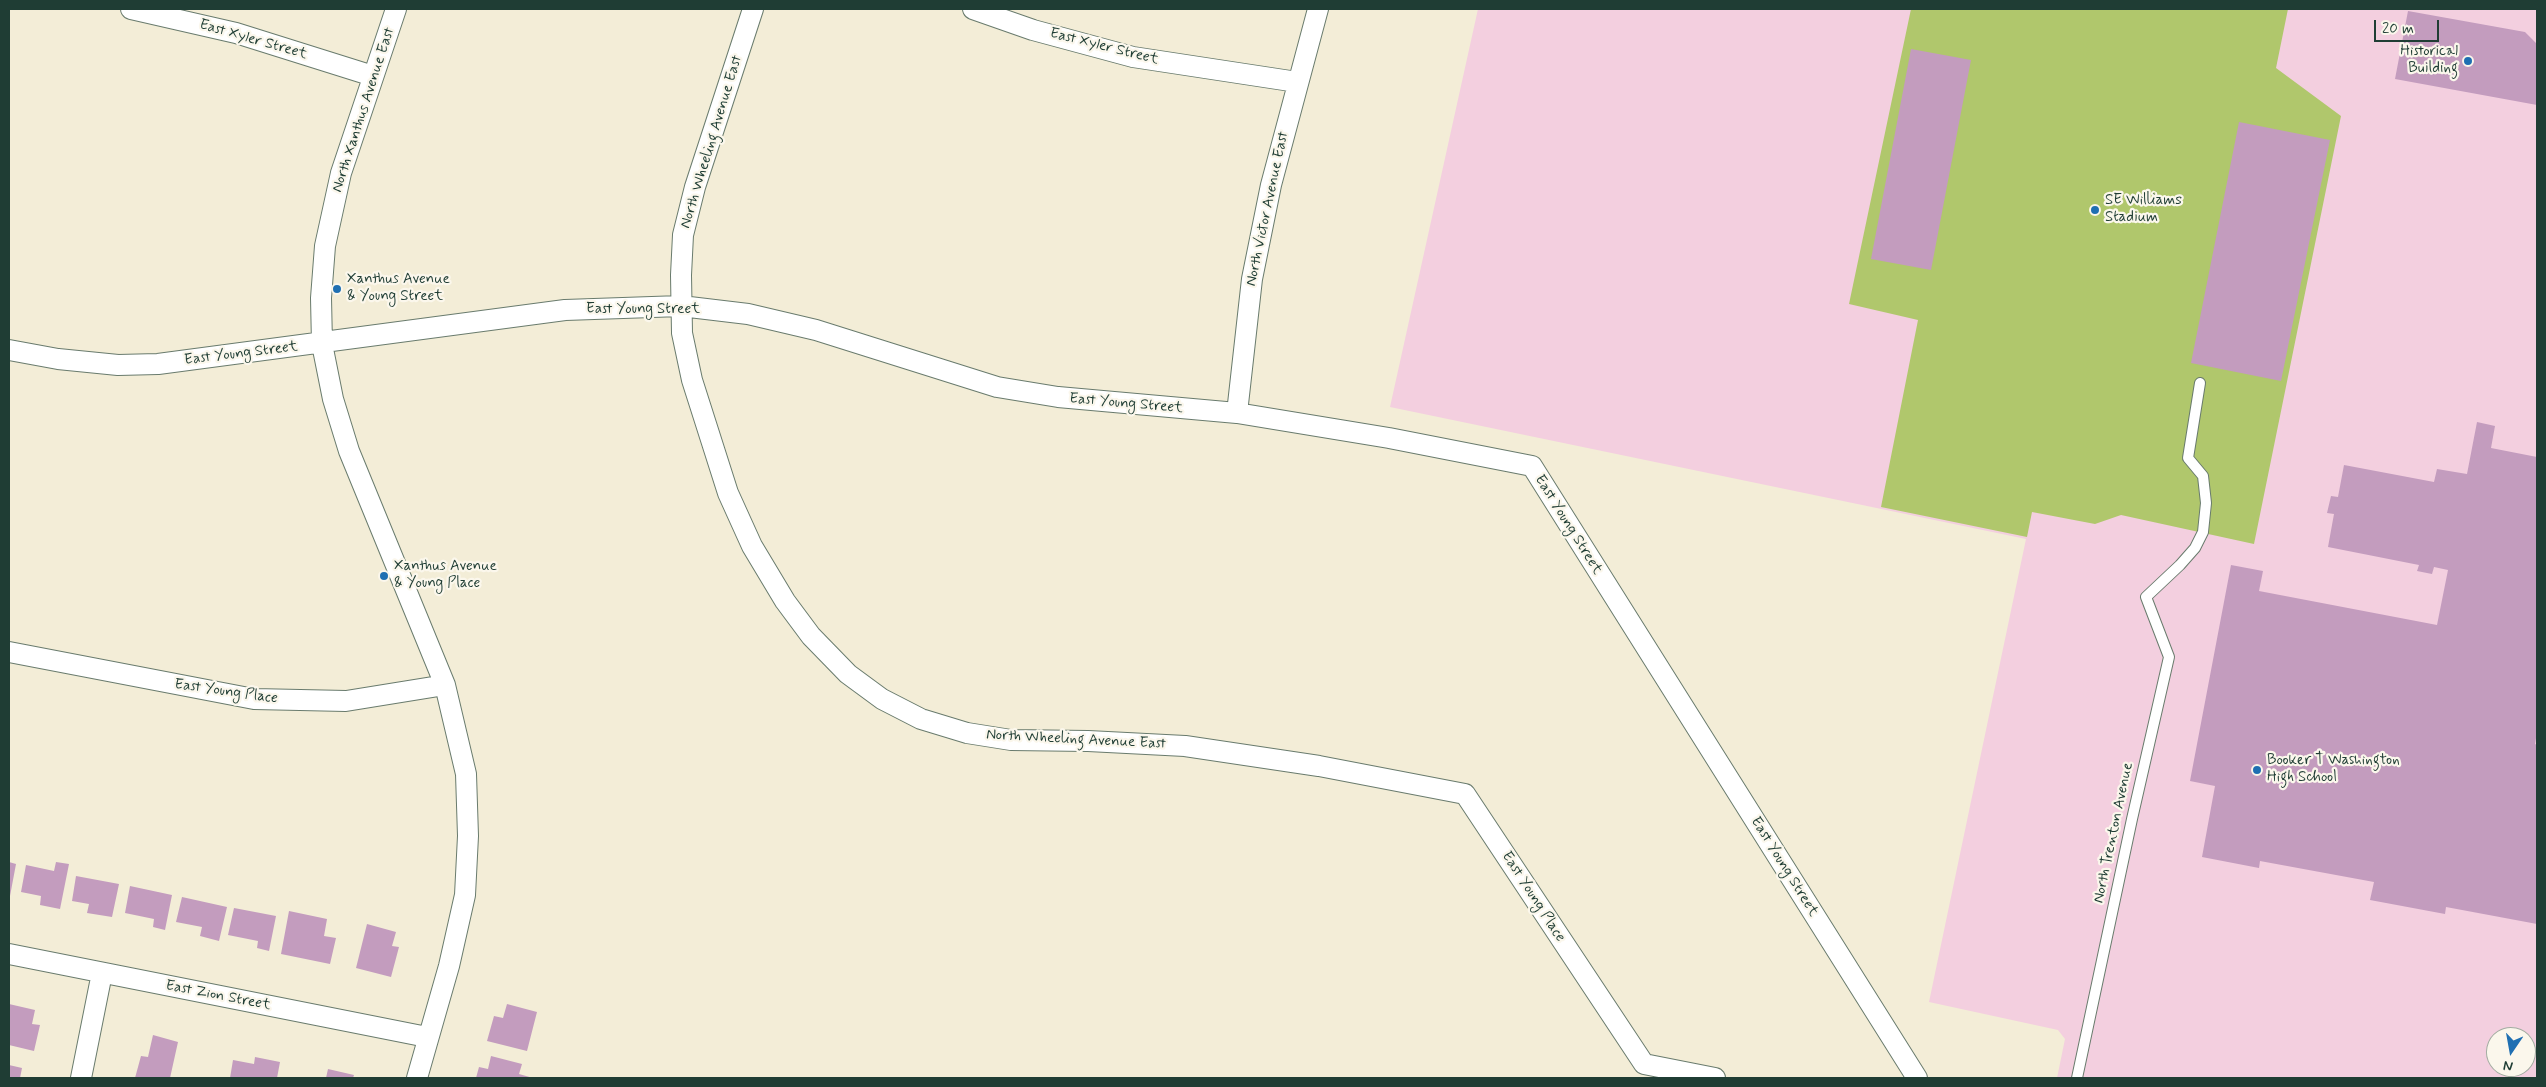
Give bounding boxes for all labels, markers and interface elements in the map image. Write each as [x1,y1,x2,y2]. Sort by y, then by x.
scale bar [2376,10,2441,42]
street label: East Xyler Street [197,16,309,64]
text: 20 m [2382,19,2414,39]
street label: North Xanthus Avenue East [329,25,399,195]
street label: East Xyler Street [1048,25,1160,69]
place label: Historical Building [2400,43,2458,78]
street label: North Wheeling Avenue East [677,53,747,231]
marker: Historical Building [2462,55,2474,67]
street label: North Victor Avenue East [1243,130,1293,288]
place label: SE Williams Stadium [2105,192,2182,227]
marker: SE Williams Stadium [2089,204,2101,216]
place label: Xanthus Avenue & Young Street [347,271,450,306]
marker: Xanthus Avenue & Young Street [331,283,343,295]
street label: East Young Street [586,301,700,319]
street label: East Young Street [183,338,299,370]
street label: East Young Street [1068,390,1184,418]
street label: East Young Street [1530,472,1606,578]
place label: Xanthus Avenue & Young Place [394,558,497,593]
marker: Xanthus Avenue & Young Place [378,570,390,582]
street label: East Young Place [173,676,279,708]
street label: North Wheeling Avenue East [986,726,1166,754]
place label: Booker T Washington High School [2267,752,2400,787]
street label: North Trenton Avenue [2090,761,2138,905]
marker: Booker T Washington High School [2251,764,2263,776]
street label: East Young Street [1746,814,1822,920]
street label: East Young Place [1497,848,1569,946]
street label: East Zion Street [164,977,272,1015]
north arrow [2486,1027,2536,1077]
text: N [2502,1056,2515,1075]

